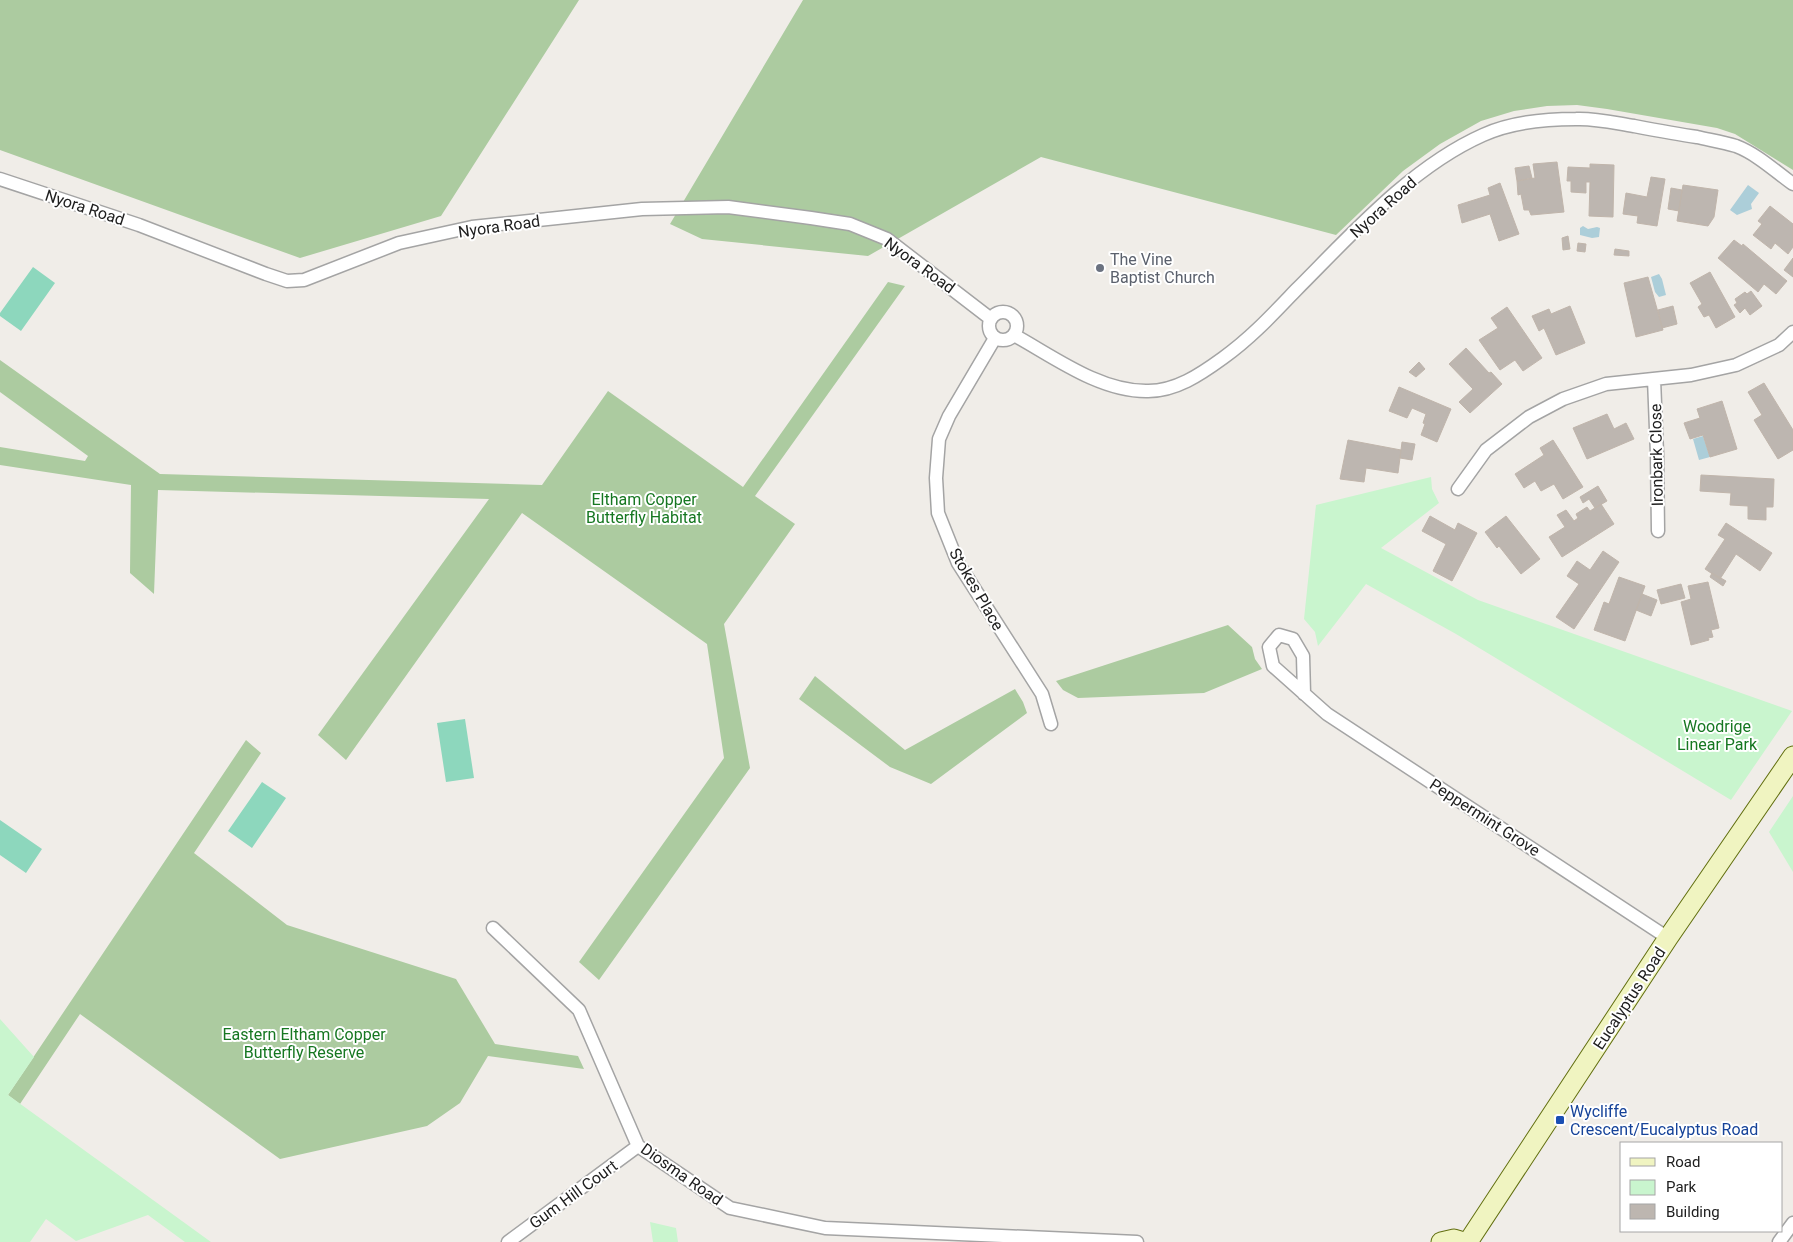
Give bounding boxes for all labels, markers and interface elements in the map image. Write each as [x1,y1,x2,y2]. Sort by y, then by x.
street label: Nyora Road [1346,173,1420,242]
street label: Nyora Road [43,186,127,229]
street label: Nyora Road [457,211,541,242]
street label: Nyora Road [881,233,959,297]
place label: The Vine Baptist Church [1110,250,1215,287]
marker: The Vine Baptist Church [1094,262,1106,274]
street label: Ironbark Close [1646,403,1667,507]
park label: Eltham Copper Butterfly Habitat [586,490,702,527]
street label: Stokes Place [945,545,1008,634]
park label: Woodrige Linear Park [1677,717,1758,754]
street label: Peppermint Grove [1426,775,1543,860]
street label: Eucalyptus Road [1589,943,1670,1053]
park label: Eastern Eltham Copper Butterfly Reserve [222,1025,386,1062]
place label: Wycliffe Crescent/Eucalyptus Road [1570,1102,1758,1139]
marker: Wycliffe Crescent/Eucalyptus Road [1554,1114,1566,1126]
street label: Diosma Road [637,1139,726,1209]
legend [1620,1142,1783,1232]
text: Road [1666,1153,1700,1171]
street label: Gum Hill Court [526,1156,621,1233]
text: Park [1666,1178,1697,1196]
text: Building [1666,1203,1720,1221]

